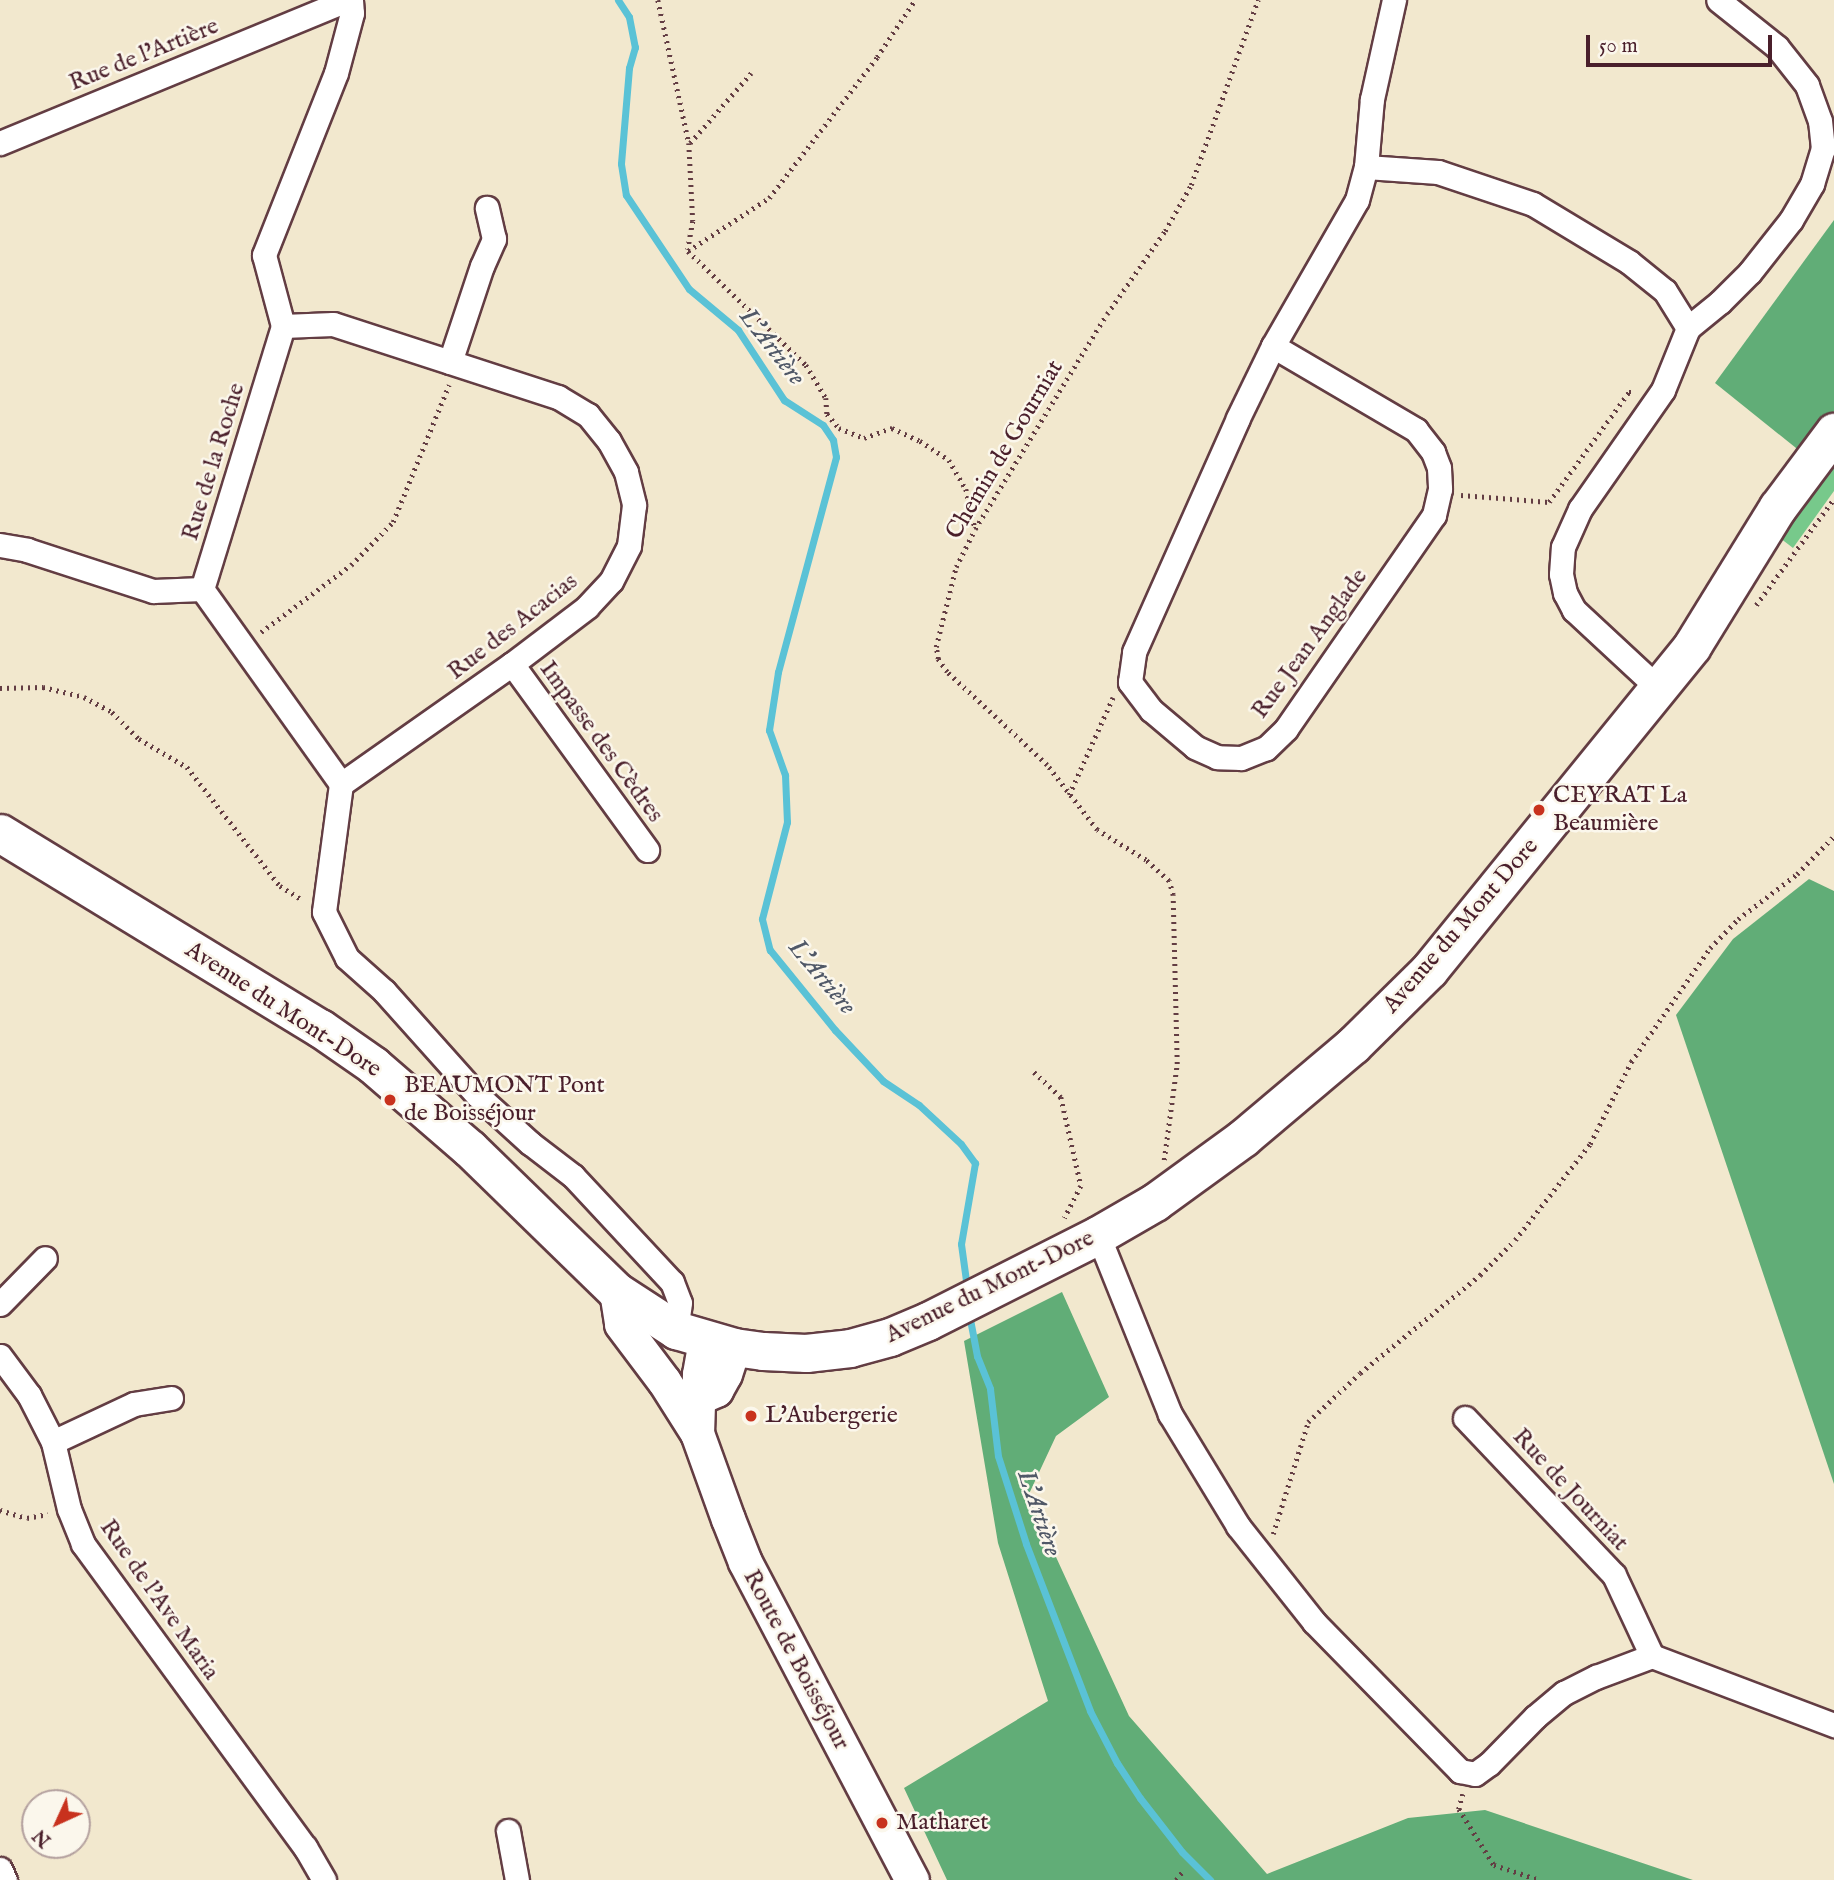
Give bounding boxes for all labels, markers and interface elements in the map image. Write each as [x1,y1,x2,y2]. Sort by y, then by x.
street label: Rue de l'Artière [65,12,223,98]
scale bar [1589,21,1774,65]
text: 50 m [1599,33,1638,60]
water label: L'Artière [732,302,812,392]
street label: Chemin de Gourniat [940,355,1070,545]
street label: Rue de la Roche [176,380,252,544]
street label: Rue Jean Anglade [1246,563,1374,725]
street label: Rue des Acacias [442,567,584,687]
street label: Impasse des Cèdres [533,656,669,828]
place label: CEYRAT La Beaumière [1553,782,1687,838]
marker: CEYRAT La Beaumière [1531,802,1547,818]
street label: Avenue du Mont Dore [1377,833,1545,1019]
water label: L'Artière [781,933,863,1021]
street label: Avenue du Mont-Dore [179,936,387,1084]
place label: BEAUMONT Pont de Boisséjour [404,1072,605,1128]
marker: BEAUMONT Pont de Boisséjour [382,1092,398,1108]
street label: Avenue du Mont-Dore [881,1224,1099,1350]
place label: L'Aubergerie [765,1402,898,1430]
marker: L'Aubergerie [743,1408,759,1424]
street label: Rue de Journiat [1506,1423,1634,1557]
water label: L'Artière [1010,1466,1068,1560]
street label: Rue de l'Ave Maria [93,1514,225,1686]
street label: Route de Boisséjour [736,1565,856,1755]
north arrow [21,1789,91,1859]
place label: Matharet [896,1809,988,1837]
marker: Matharet [874,1815,890,1831]
text: N [28,1823,57,1852]

